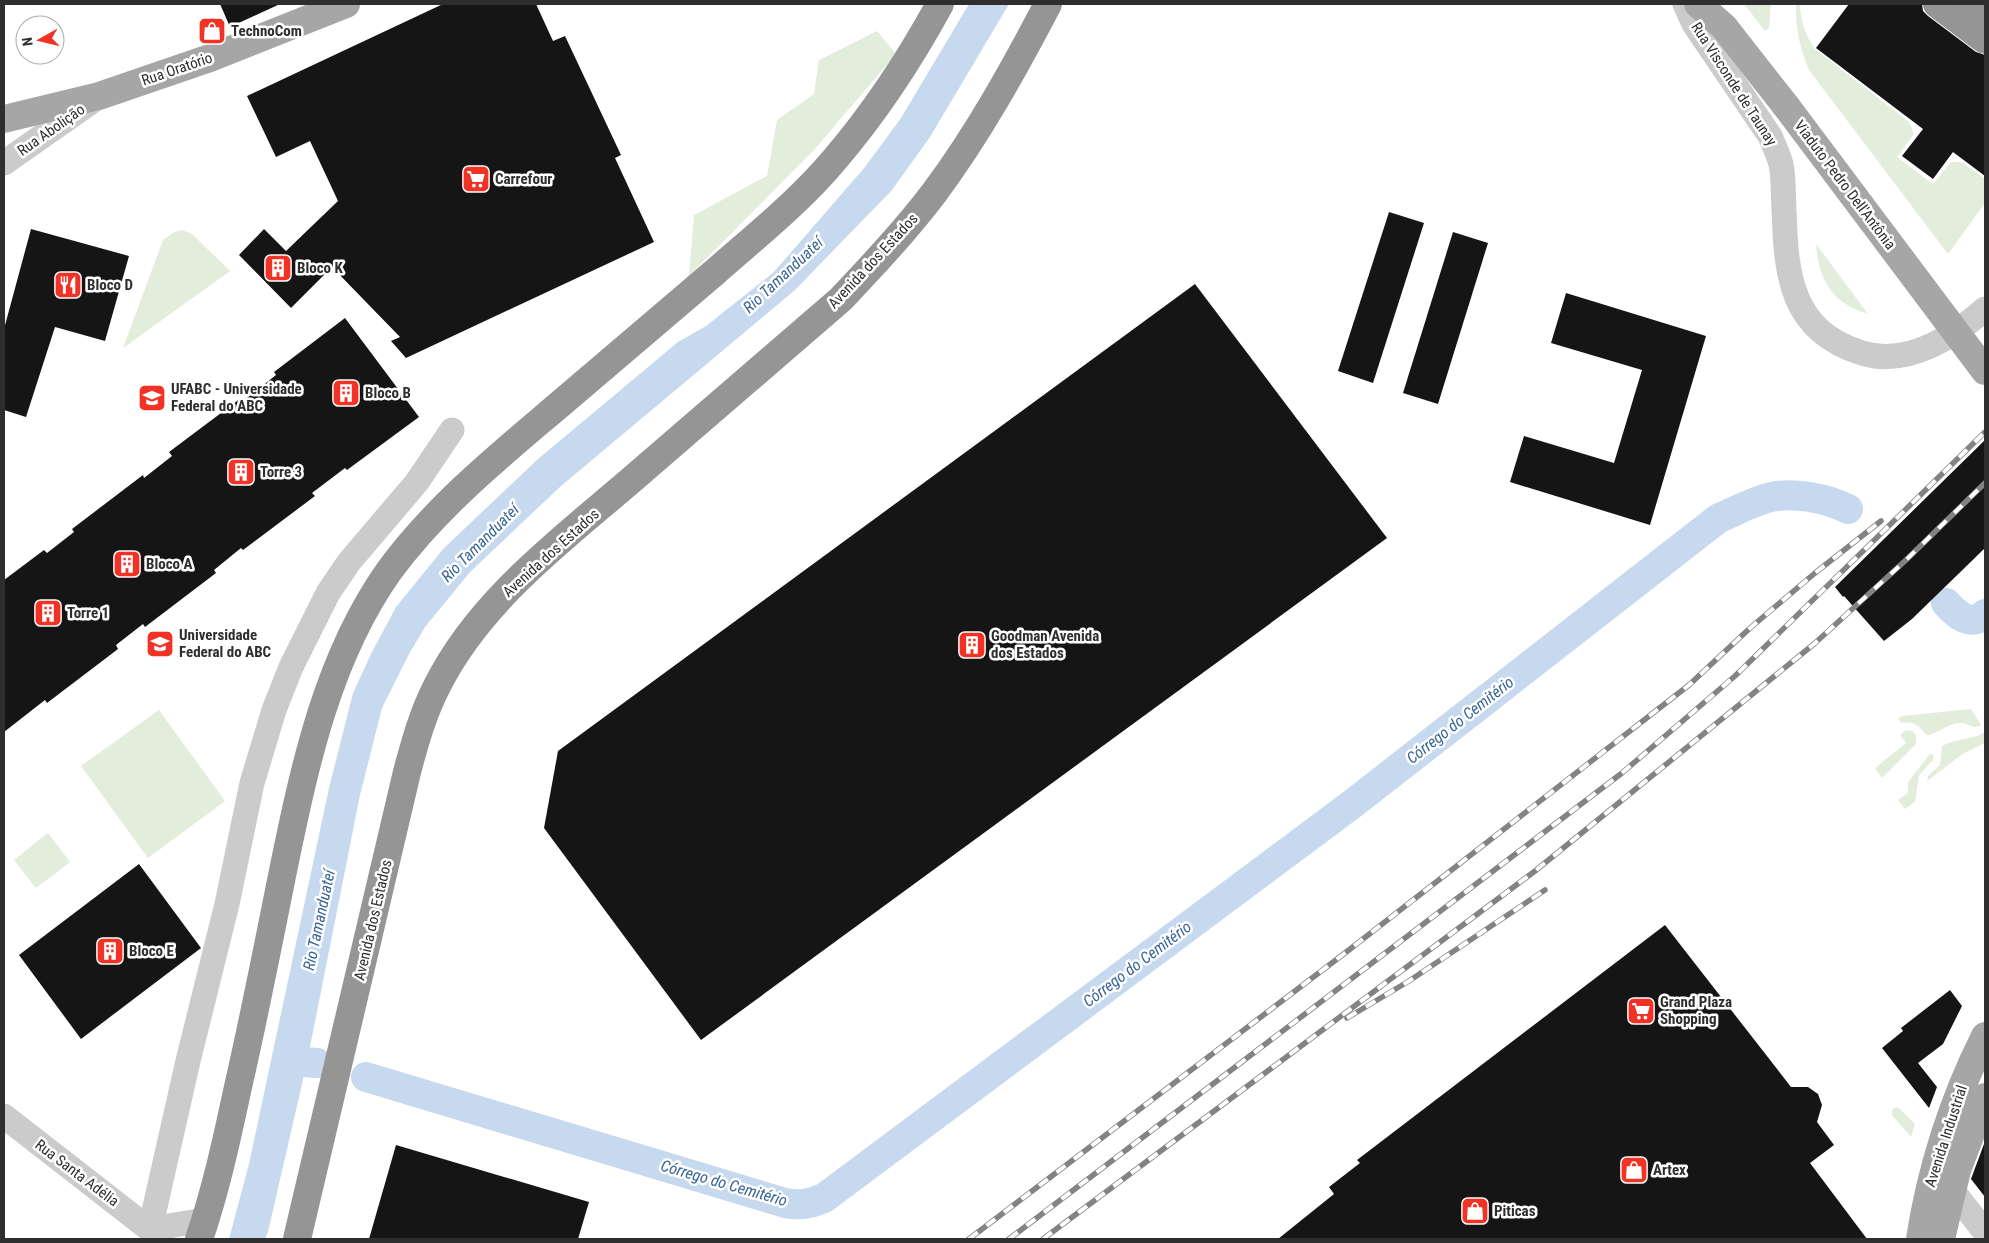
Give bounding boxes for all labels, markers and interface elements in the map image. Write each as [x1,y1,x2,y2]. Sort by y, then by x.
north arrow [15,15,65,65]
shop icon: TechnoCom [197,16,227,46]
street label: Rua Visconde de Taunay [1687,19,1781,149]
place label: TechnoCom [231,22,302,40]
text: N [19,36,36,47]
street label: Rua Oratório [139,48,215,90]
street label: Rua Abolição [14,100,88,160]
street label: Viaduto Pedro Dell'Antônia [1791,117,1899,253]
supermarket icon: Carrefour [461,164,491,194]
place label: Carrefour [495,170,552,188]
street label: Avenida dos Estados [824,210,922,312]
water label: Rio Tamanduateí [739,232,829,317]
building icon: Bloco K [263,253,293,283]
place label: Bloco K [297,259,343,277]
restaurant icon: Bloco D [53,270,83,300]
place label: Bloco D [87,276,133,294]
building icon: Bloco B [331,378,361,408]
place label: UFABC - Universidade Federal do ABC [171,380,302,415]
school or university icon: UFABC - Universidade Federal do ABC [137,383,167,413]
place label: Bloco B [365,384,411,402]
building icon: Torre 3 [226,457,256,487]
place label: Torre 3 [260,463,302,481]
water label: Rio Tamanduateí [437,498,525,586]
street label: Avenida dos Estados [499,505,603,601]
building icon: Bloco A [112,549,142,579]
place label: Bloco A [146,555,192,573]
building icon: Torre 1 [33,598,63,628]
place label: Torre 1 [67,604,109,622]
place label: Universidade Federal do ABC [179,626,272,661]
place label: Goodman Avenida dos Estados [991,627,1099,662]
school or university icon: Universidade Federal do ABC [145,629,175,659]
building icon: Goodman Avenida dos Estados [957,630,987,660]
water label: Córrego do Cemitério [1403,672,1517,768]
street label: Avenida dos Estados [350,858,396,982]
water label: Rio Tamanduateí [299,866,339,972]
water label: Córrego do Cemitério [1079,917,1195,1011]
building icon: Bloco E [95,936,125,966]
place label: Bloco E [129,942,174,960]
place label: Grand Plaza Shopping [1660,993,1732,1028]
supermarket icon: Grand Plaza Shopping [1626,996,1656,1026]
street label: Avenida Industrial [1921,1083,1971,1189]
street label: Rua Santa Adélia [32,1136,122,1210]
shop icon: Artex [1619,1155,1649,1185]
water label: Córrego do Cemitério [659,1156,790,1210]
place label: Artex [1653,1161,1686,1179]
shop icon: Piticas [1460,1196,1490,1226]
place label: Piticas [1494,1202,1536,1220]

